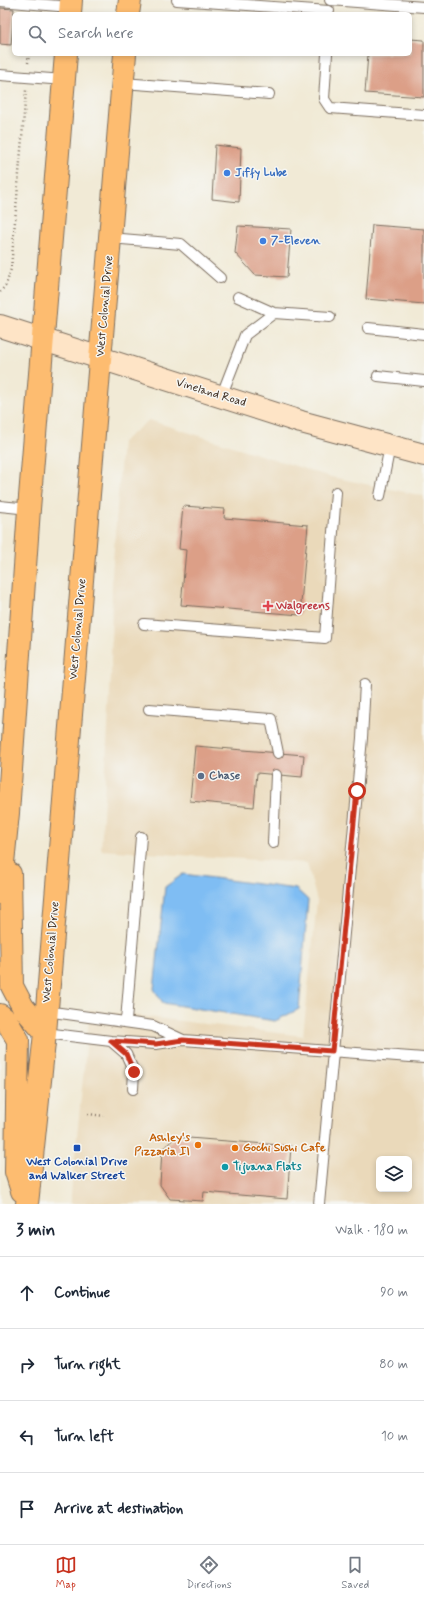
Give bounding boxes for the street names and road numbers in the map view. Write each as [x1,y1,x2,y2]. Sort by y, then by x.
street label: West Colonial Drive [93,255,117,357]
street label: Vineland Road [174,375,248,411]
street label: West Colonial Drive [66,578,90,680]
street label: West Colonial Drive [39,901,63,1003]

